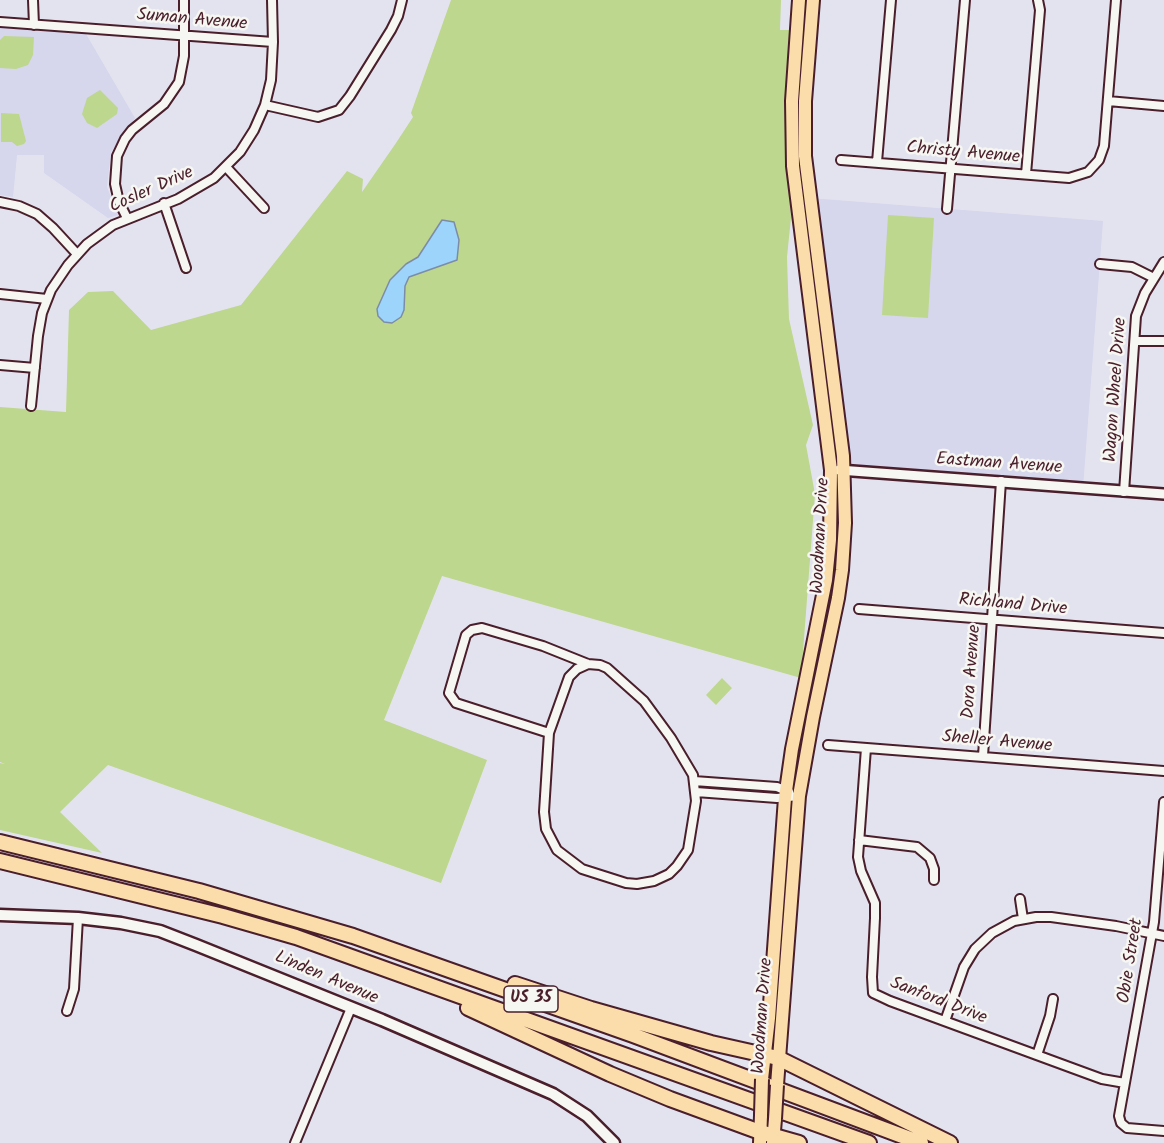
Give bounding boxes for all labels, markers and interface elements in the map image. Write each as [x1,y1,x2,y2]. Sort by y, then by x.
street label: Suman Avenue [136,5,248,37]
street label: Christy Avenue [905,138,1021,170]
street label: Cosler Drive [107,163,197,219]
street label: Wagon Wheel Drive [1101,317,1133,463]
street label: Eastman Avenue [935,450,1063,480]
street label: Woodman Drive [808,477,836,595]
street label: Richland Drive [958,591,1068,621]
street label: Dora Avenue [959,624,987,720]
street label: Sheller Avenue [941,727,1053,759]
street label: Obie Street [1115,917,1149,1005]
street label: Linden Avenue [271,947,381,1011]
street label: Woodman Drive [749,957,779,1075]
street label: Sanford Drive [886,974,990,1030]
road number: US 35 [504,986,558,1012]

